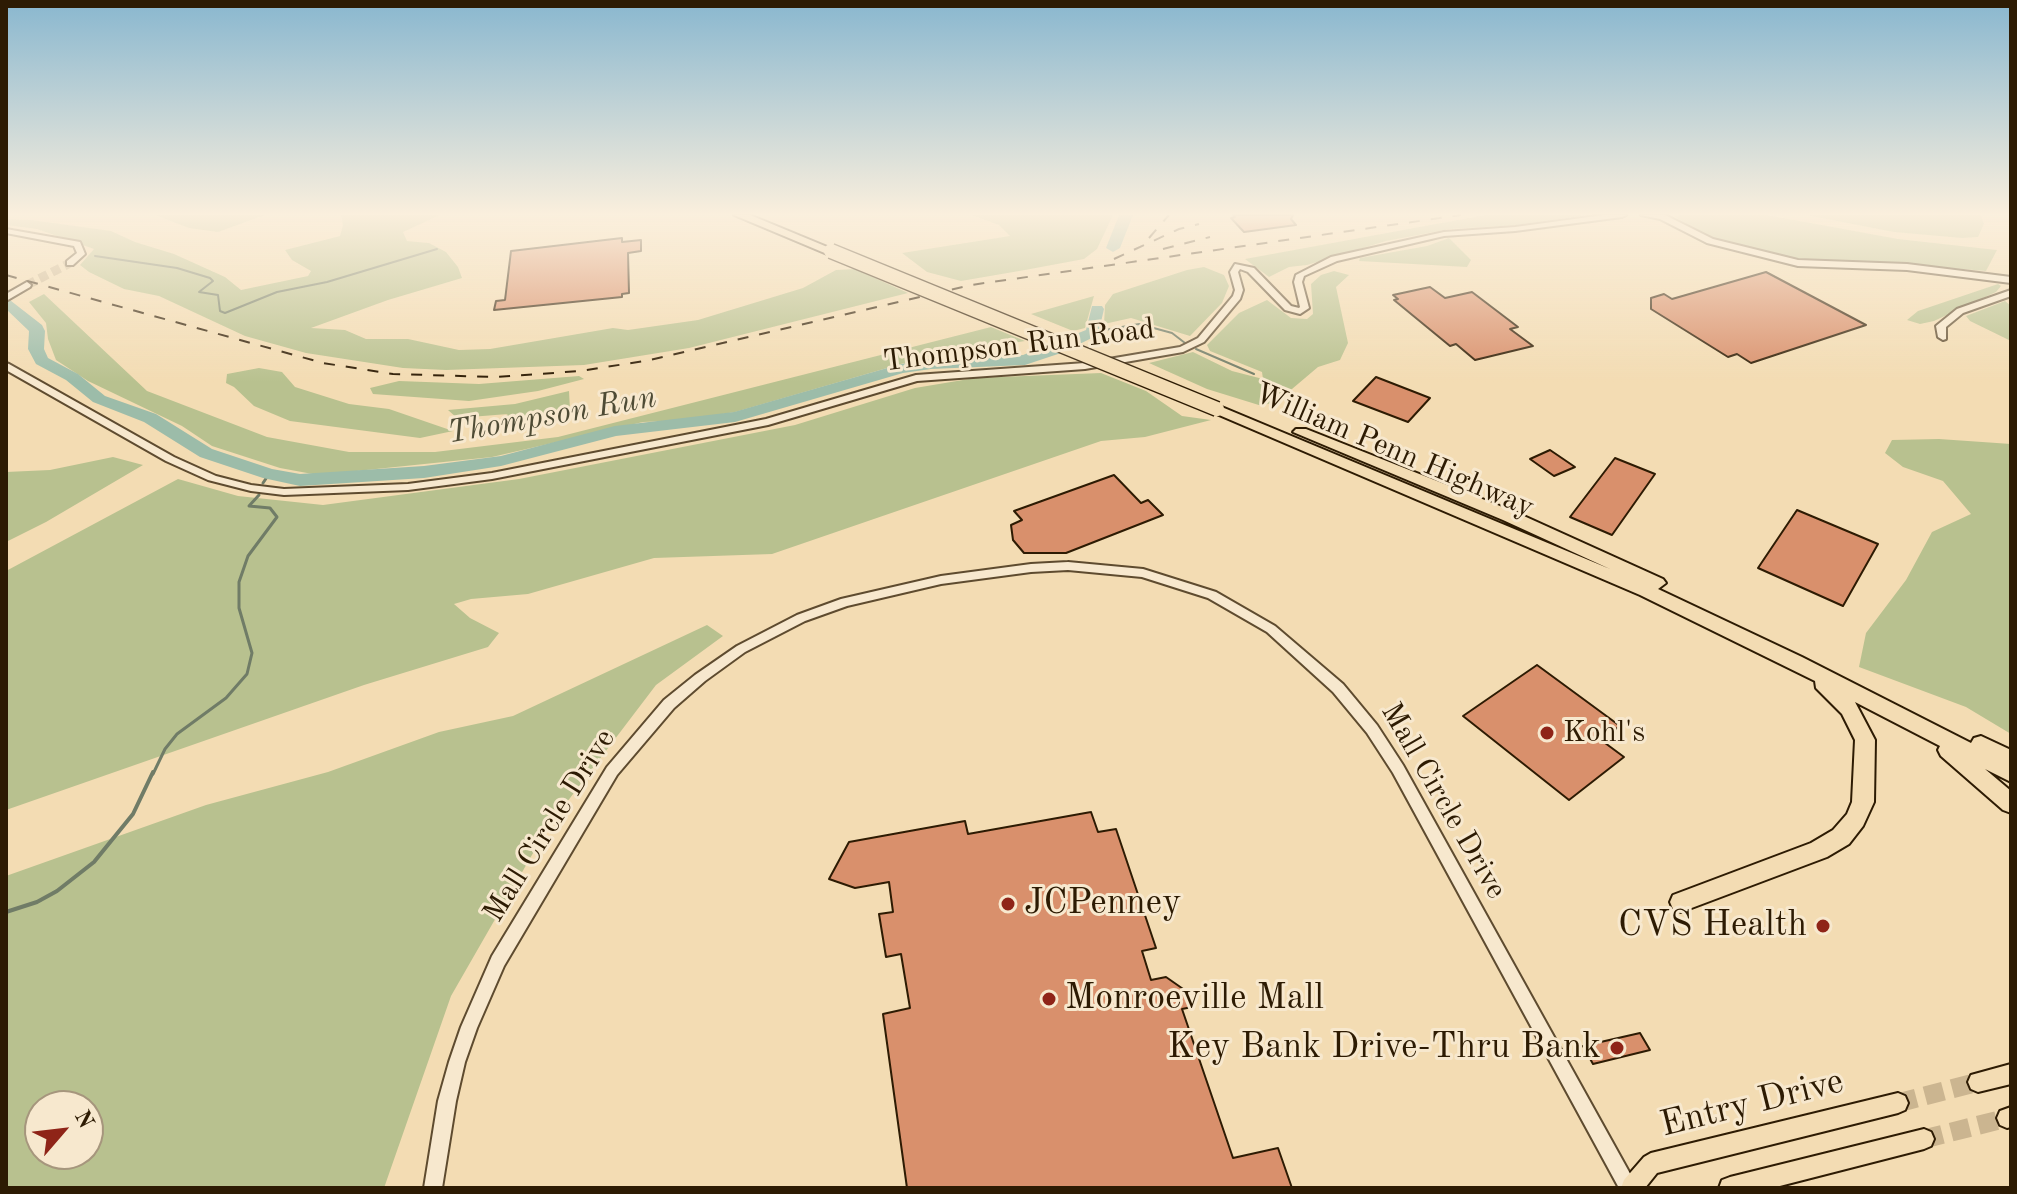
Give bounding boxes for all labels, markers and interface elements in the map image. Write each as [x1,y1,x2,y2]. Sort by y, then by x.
street label: Thompson Run Road [881,311,1157,381]
street label: William Penn Highway [1249,376,1539,526]
water label: Thompson Run [445,379,659,453]
street label: Mall Circle Drive [1372,697,1514,905]
place label: Kohl's [1563,715,1645,751]
street label: Mall Circle Drive [476,723,624,929]
marker: Kohl's [1538,724,1556,742]
place label: JCPenney [1024,882,1181,926]
marker: JCPenney [999,895,1017,913]
place label: CVS Health [1618,904,1807,948]
marker: CVS Health [1814,917,1832,935]
place label: Monroeville Mall [1065,977,1324,1021]
marker: Monroeville Mall [1040,990,1058,1008]
place label: Key Bank Drive-Thru Bank [1167,1026,1601,1070]
marker: Key Bank Drive-Thru Bank [1608,1039,1626,1057]
street label: Entry Drive [1656,1060,1848,1148]
north arrow [24,1090,104,1170]
text: N [70,1107,97,1132]

